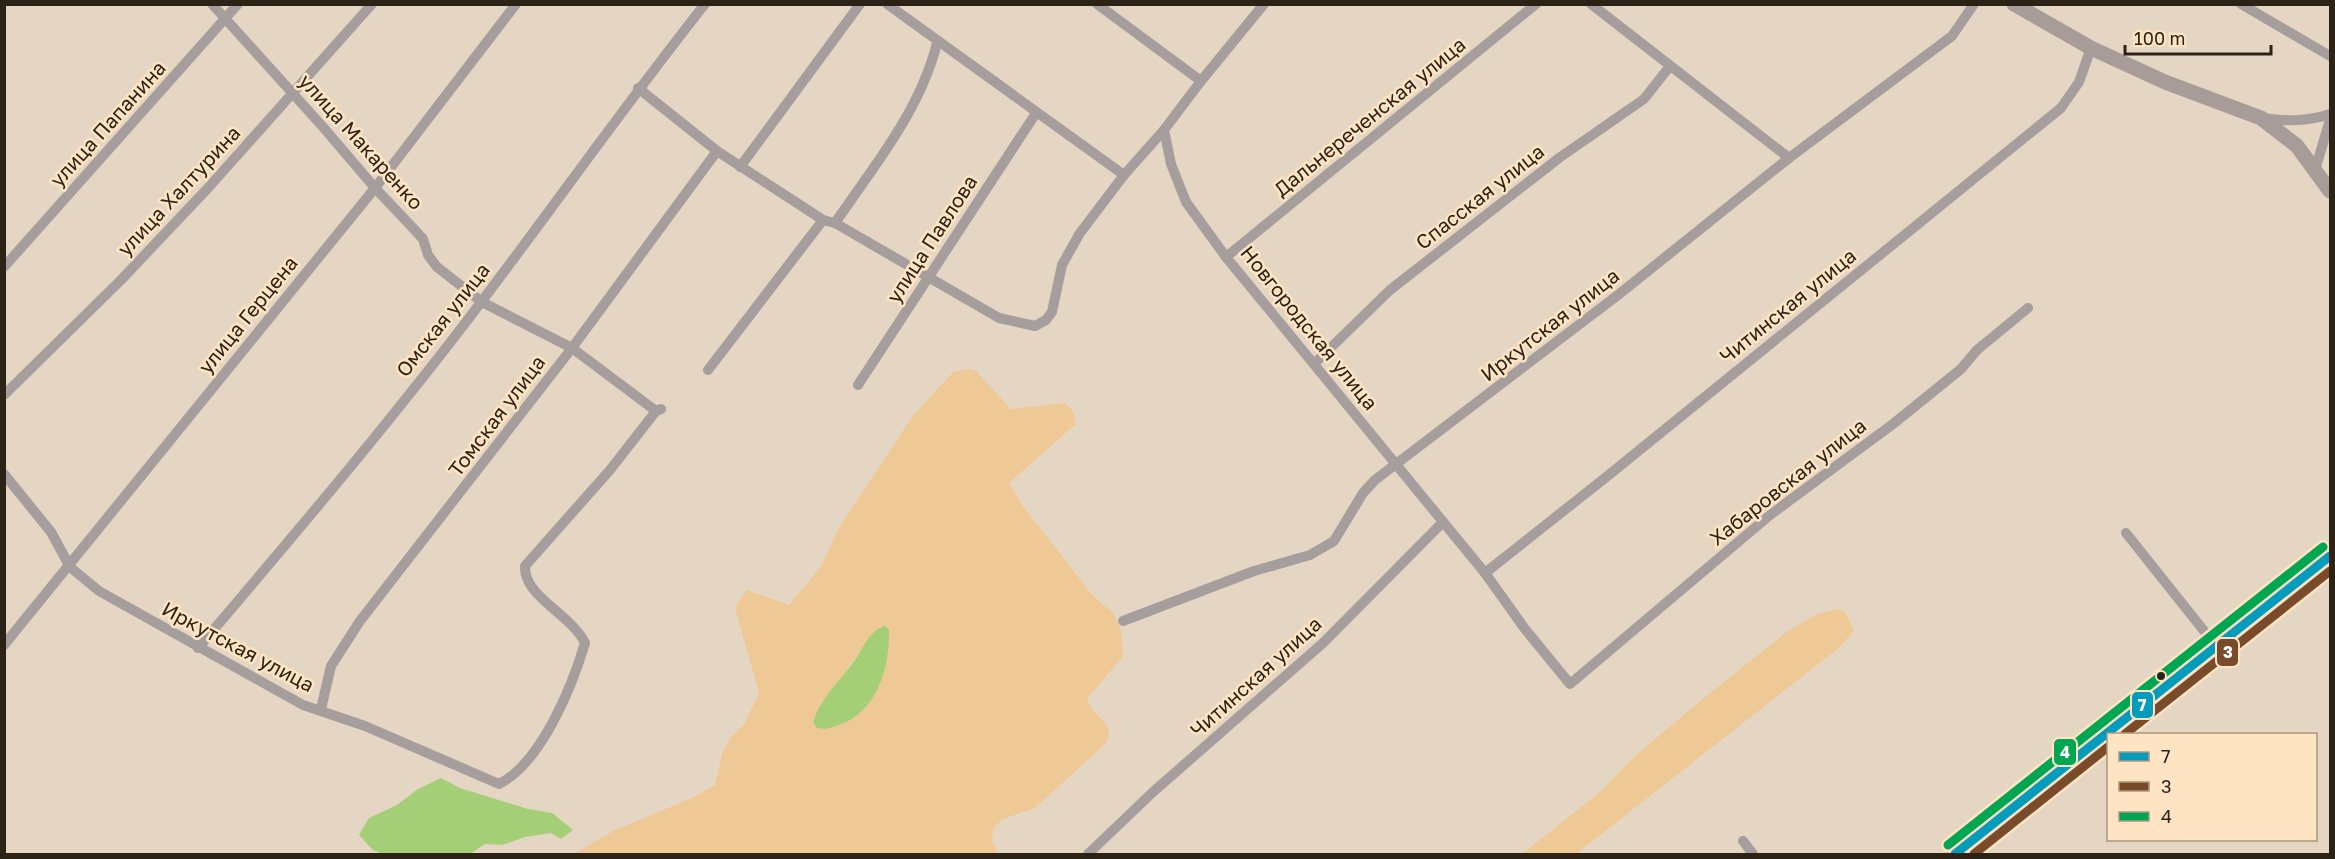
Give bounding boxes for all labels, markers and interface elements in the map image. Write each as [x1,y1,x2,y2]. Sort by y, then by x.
scale bar [2125,18,2270,56]
text: 100 m [2134,27,2185,49]
street label: Дальнереченская улица [1269,32,1470,201]
street label: улица Папанина [44,55,170,191]
street label: улица Макаренко [295,69,429,214]
street label: улица Халтурина [112,120,245,260]
street label: Спасская улица [1410,139,1548,254]
street label: улица Павлова [881,170,981,307]
street label: Новгородская улица [1236,240,1383,414]
street label: Читинская улица [1714,243,1860,368]
street label: улица Герцена [193,251,302,378]
street label: Омская улица [390,258,494,381]
street label: Иркутская улица [1475,263,1623,386]
street label: Томская улица [443,350,550,481]
street label: Хабаровская улица [1705,413,1870,550]
street label: Иркутская улица [158,596,319,696]
street label: Читинская улица [1185,611,1326,741]
line badge: 3 [2216,638,2239,667]
text: 3 [2223,642,2233,662]
unlabelled marker [2155,670,2167,682]
line badge: 7 [2131,691,2154,719]
text: 7 [2138,695,2147,715]
legend [2107,733,2317,841]
line badge: 4 [2053,738,2077,766]
text: 4 [2060,742,2070,762]
text: 7 [2161,745,2171,767]
text: 3 [2161,775,2172,797]
text: 4 [2161,805,2172,827]

